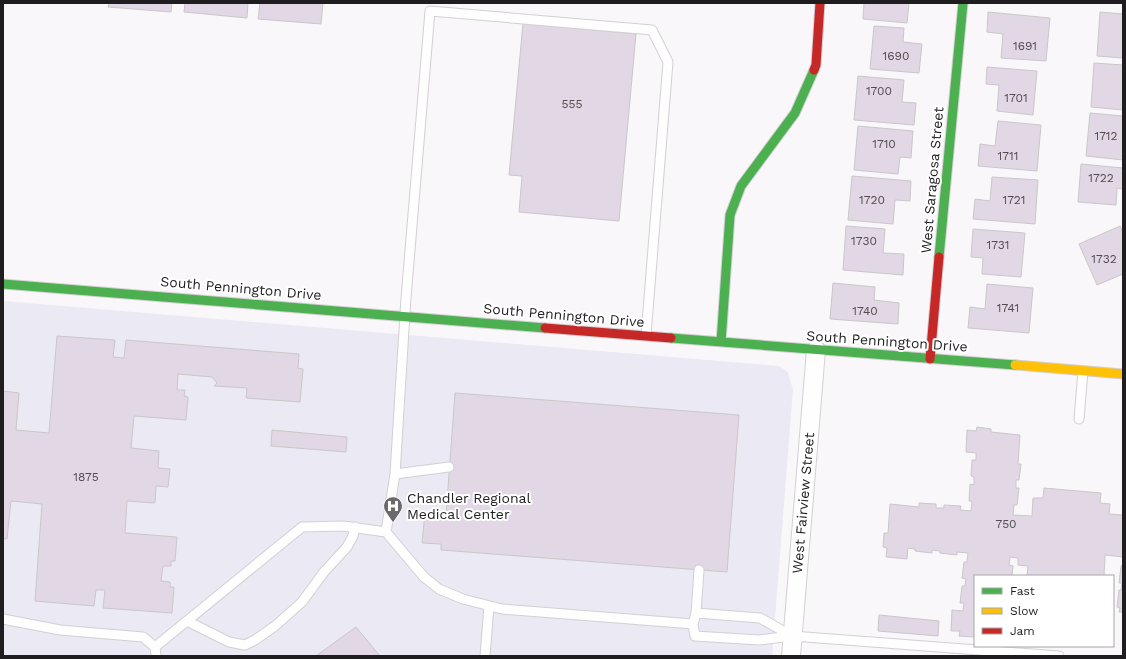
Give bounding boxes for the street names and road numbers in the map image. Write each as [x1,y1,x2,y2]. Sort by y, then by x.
street label: West Saragosa Street [918,106,946,254]
street label: South Pennington Drive [160,273,322,303]
street label: South Pennington Drive [483,300,645,330]
street label: South Pennington Drive [806,327,968,355]
street label: West Fairview Street [789,432,817,574]

